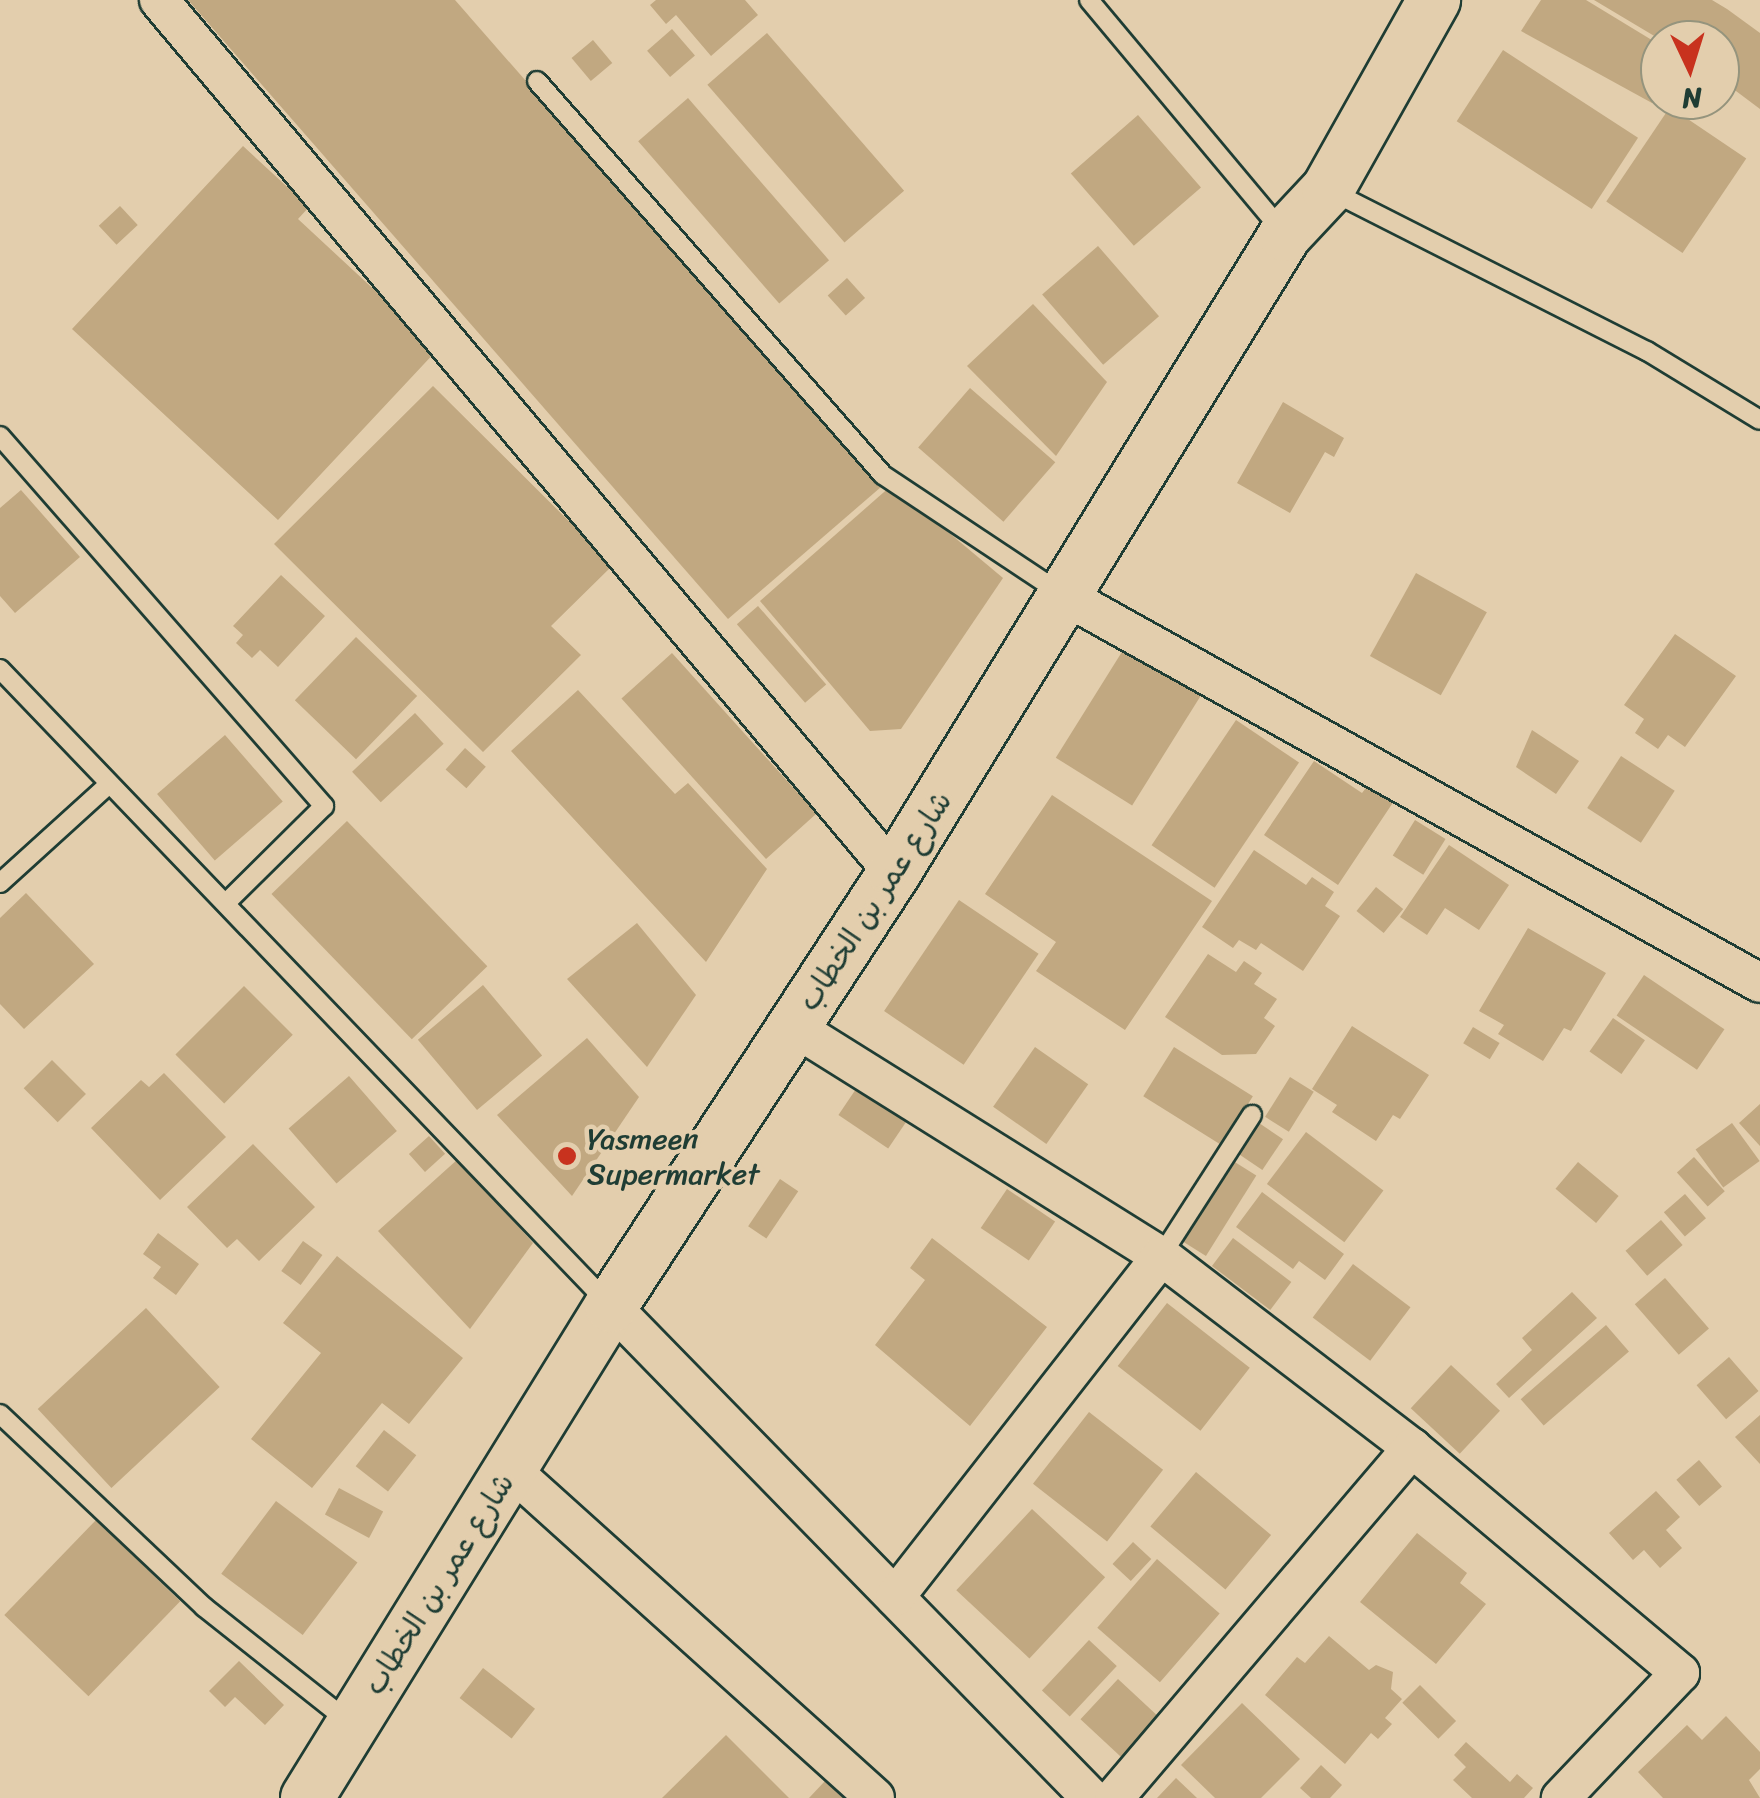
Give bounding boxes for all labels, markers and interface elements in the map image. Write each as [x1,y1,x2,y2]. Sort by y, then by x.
north arrow [1640,20,1740,120]
text: N [1681,73,1703,124]
street label: شارع عمر بن الخطاب [791,784,959,1018]
place label: Yasmeen Supermarket [587,1121,759,1192]
marker: Yasmeen Supermarket [556,1145,578,1167]
street label: شارع عمر بن الخطاب [356,1466,522,1702]

